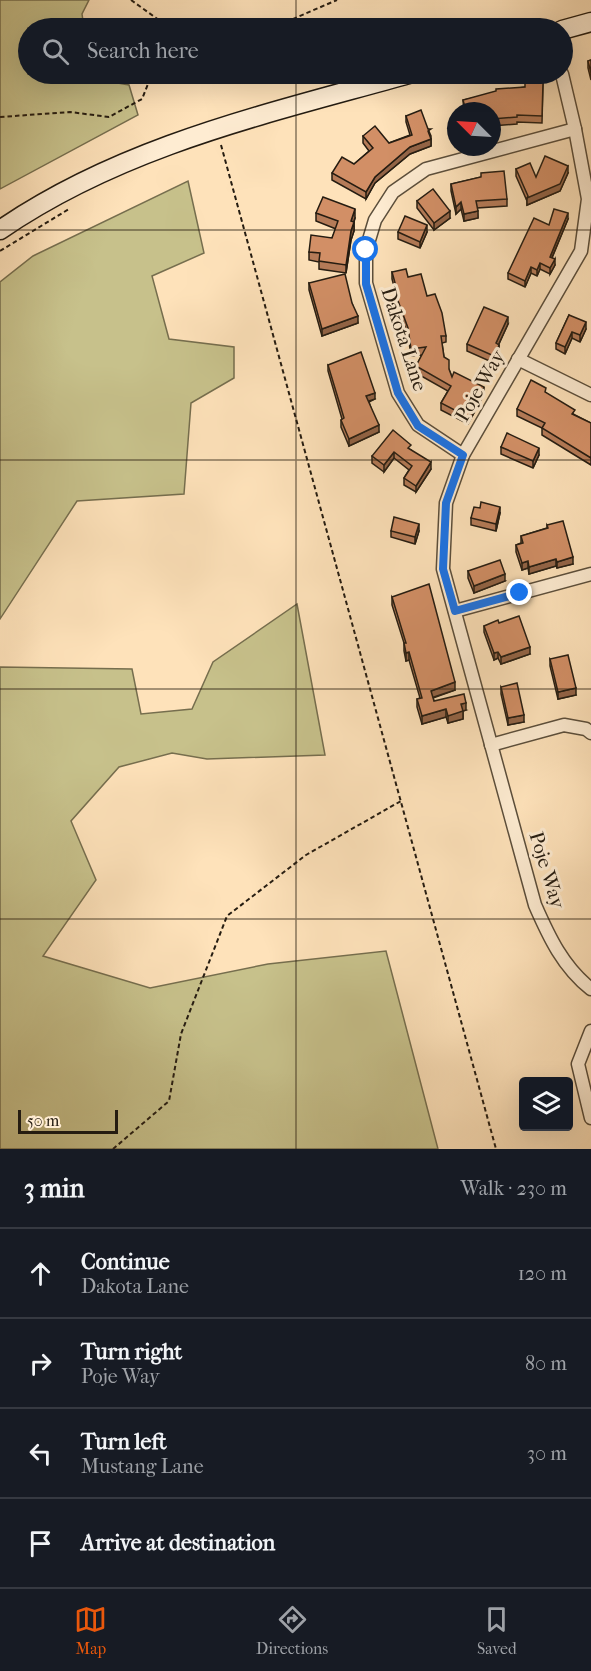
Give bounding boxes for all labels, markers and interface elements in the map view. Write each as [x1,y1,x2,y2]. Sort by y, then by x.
search box [18,18,573,84]
icon: search [39,35,72,68]
text: Search here [87,38,199,64]
north arrow [447,102,501,156]
route start [352,236,378,262]
street label: Dakota Lane [376,284,432,394]
street label: Poje Way [450,345,510,426]
route end [506,579,532,605]
street label: Poje Way [524,829,570,912]
map controls [519,1077,573,1131]
button: layers [519,1077,573,1131]
scale bar [18,1107,118,1134]
text: 50 m [27,1111,59,1130]
text: 3 min [24,1173,85,1204]
text: Walk · 230 m [461,1177,567,1200]
text: Continue [81,1249,170,1275]
icon: ahead [24,1257,57,1290]
text: 120 m [518,1262,567,1285]
text: Dakota Lane [81,1275,189,1298]
text: Turn right [81,1339,182,1365]
icon: right [24,1347,57,1380]
text: 80 m [525,1352,567,1375]
text: Poje Way [81,1365,160,1388]
text: Turn left [81,1429,167,1455]
icon: left [24,1437,57,1470]
text: 30 m [527,1442,567,1465]
text: Mustang Lane [81,1455,204,1478]
icon: arrive [24,1527,57,1560]
text: Arrive at destination [81,1530,275,1556]
tab: Map [74,1603,107,1658]
tab: Directions [256,1603,328,1658]
tab: Saved [477,1603,517,1658]

